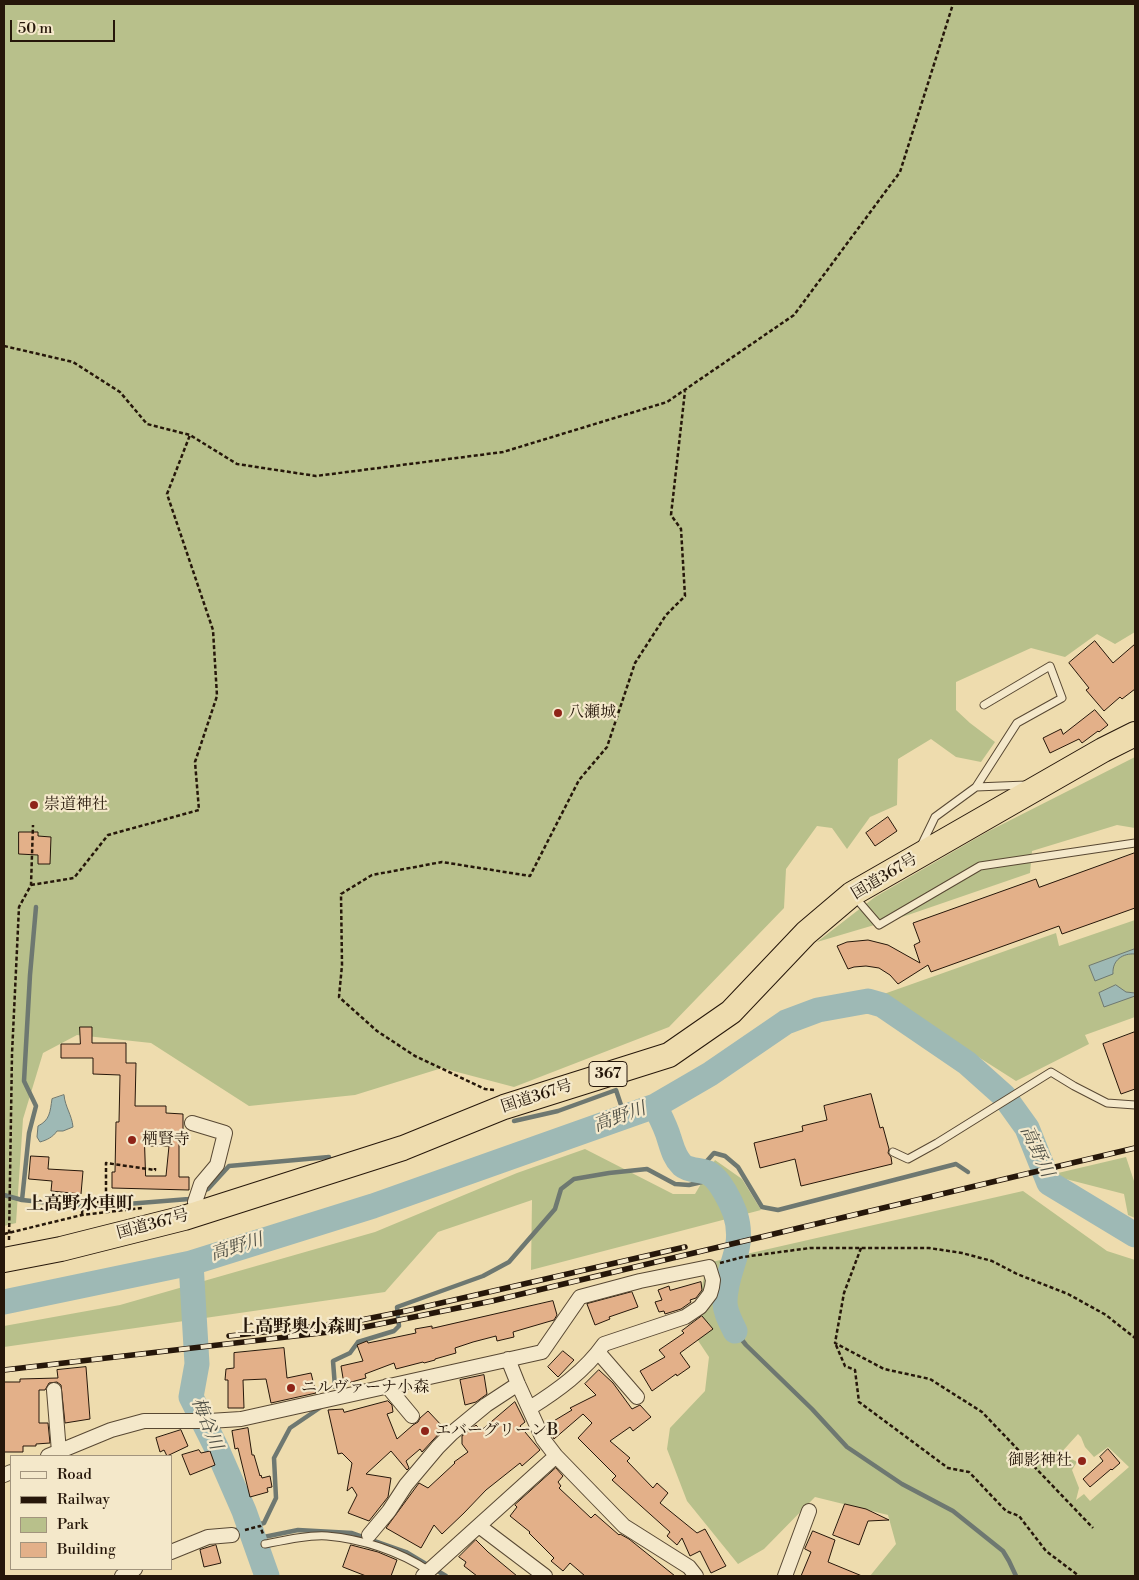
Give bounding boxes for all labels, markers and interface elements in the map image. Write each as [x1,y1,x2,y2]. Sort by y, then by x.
scale bar [12,10,118,42]
text: 50 m [18,19,52,38]
place label: 八瀬城 [568,703,616,723]
marker: 八瀬城 [552,707,564,719]
place label: 崇道神社 [44,795,108,815]
marker: 崇道神社 [28,799,40,811]
street label: 国道367号 [848,850,922,904]
road number: 367 [589,1062,627,1086]
street label: 国道367号 [499,1076,575,1118]
water label: 高野川 [591,1099,649,1137]
water label: 高野川 [1015,1123,1057,1181]
place label: 栖賢寺 [142,1130,190,1150]
marker: 栖賢寺 [126,1134,138,1146]
district label: 上高野水車町 [26,1194,134,1216]
street label: 国道367号 [115,1206,191,1244]
water label: 高野川 [208,1230,266,1266]
district label: 上高野奥小森町 [237,1317,363,1339]
place label: ニルヴァーナ小森 [301,1378,429,1398]
marker: ニルヴァーナ小森 [285,1382,297,1394]
water label: 梅谷川 [186,1395,226,1453]
place label: エバーグリーンB [435,1421,558,1441]
marker: エバーグリーンB [419,1425,431,1437]
place label: 御影神社 [1008,1451,1072,1471]
legend [10,1455,172,1570]
marker: 御影神社 [1076,1455,1088,1467]
text: Road [57,1465,92,1484]
text: Railway [57,1490,110,1509]
text: Park [57,1515,88,1534]
text: Building [57,1540,116,1559]

